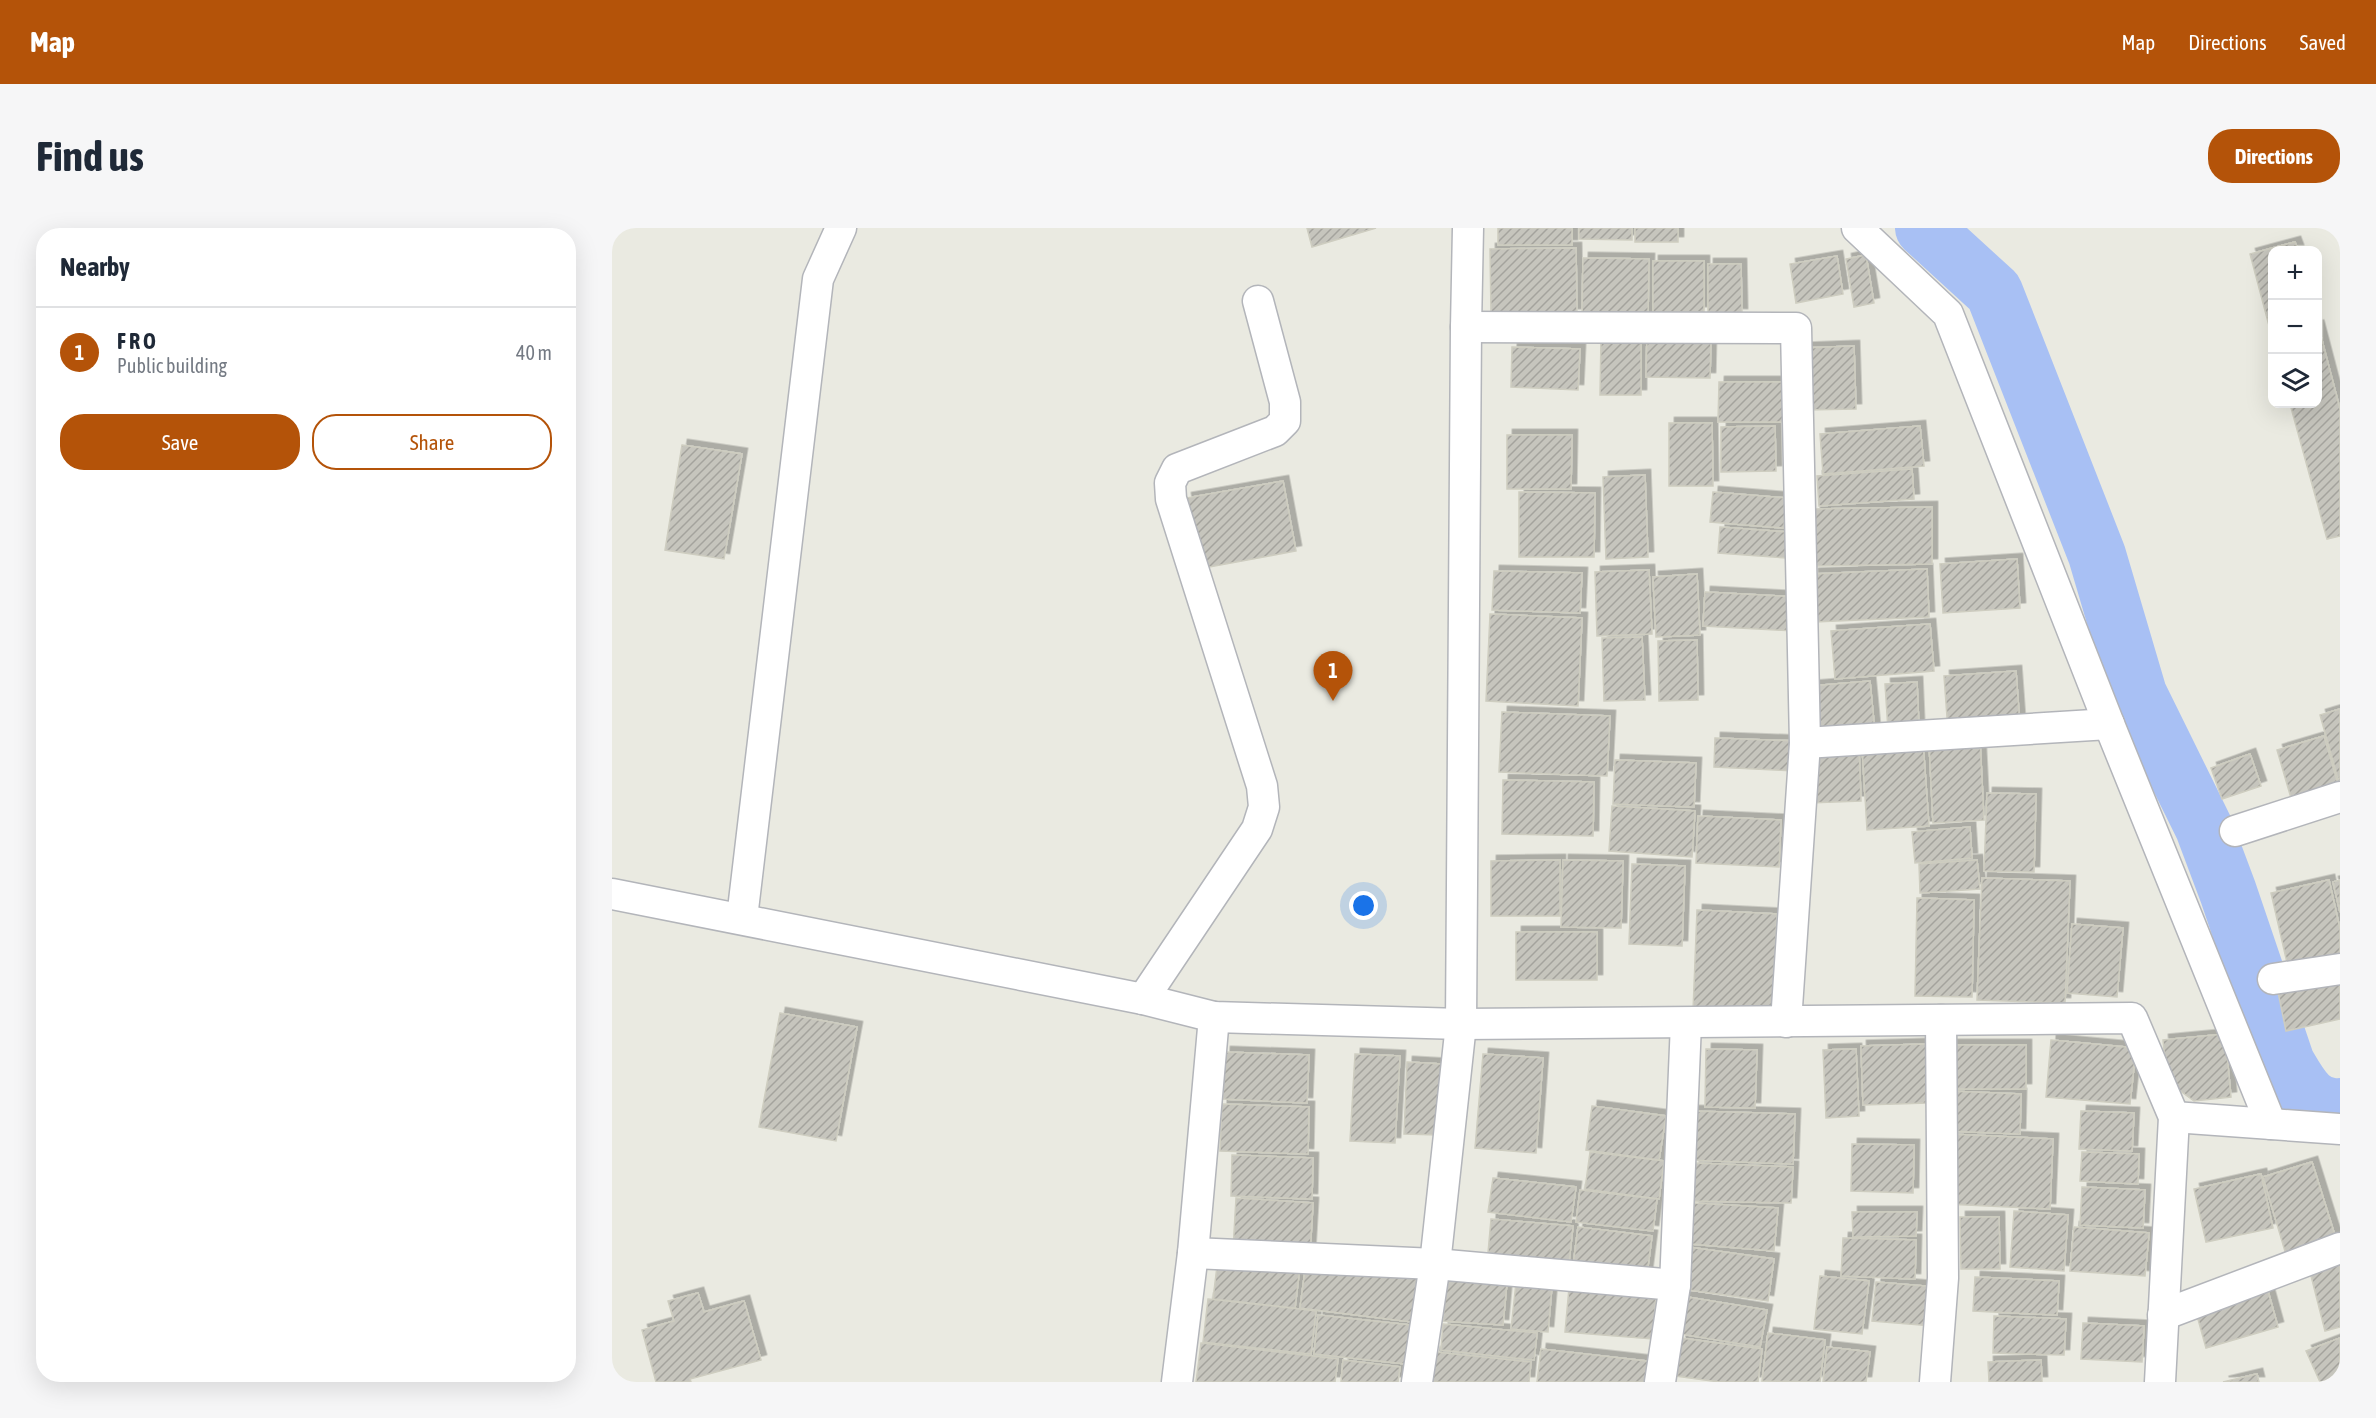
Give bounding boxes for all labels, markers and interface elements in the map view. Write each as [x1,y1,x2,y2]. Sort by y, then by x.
text: Map [30,26,75,58]
text: Map [2121,30,2155,54]
text: Directions [2188,30,2267,54]
text: Saved [2300,30,2346,54]
button: Directions [2208,129,2340,183]
text: Find us [36,132,144,180]
map controls [2268,246,2322,408]
button: + [2268,246,2322,300]
text: Nearby [60,252,130,282]
button: − [2268,300,2322,354]
text: F R O [117,328,156,354]
text: 1 [75,341,84,364]
text: 40 m [516,341,552,364]
text: Public building [117,354,227,377]
button: layers [2268,354,2322,408]
button: Save [60,414,300,470]
button: Share [312,414,552,470]
pin: 1 [1314,652,1352,701]
your location [1349,891,1378,920]

